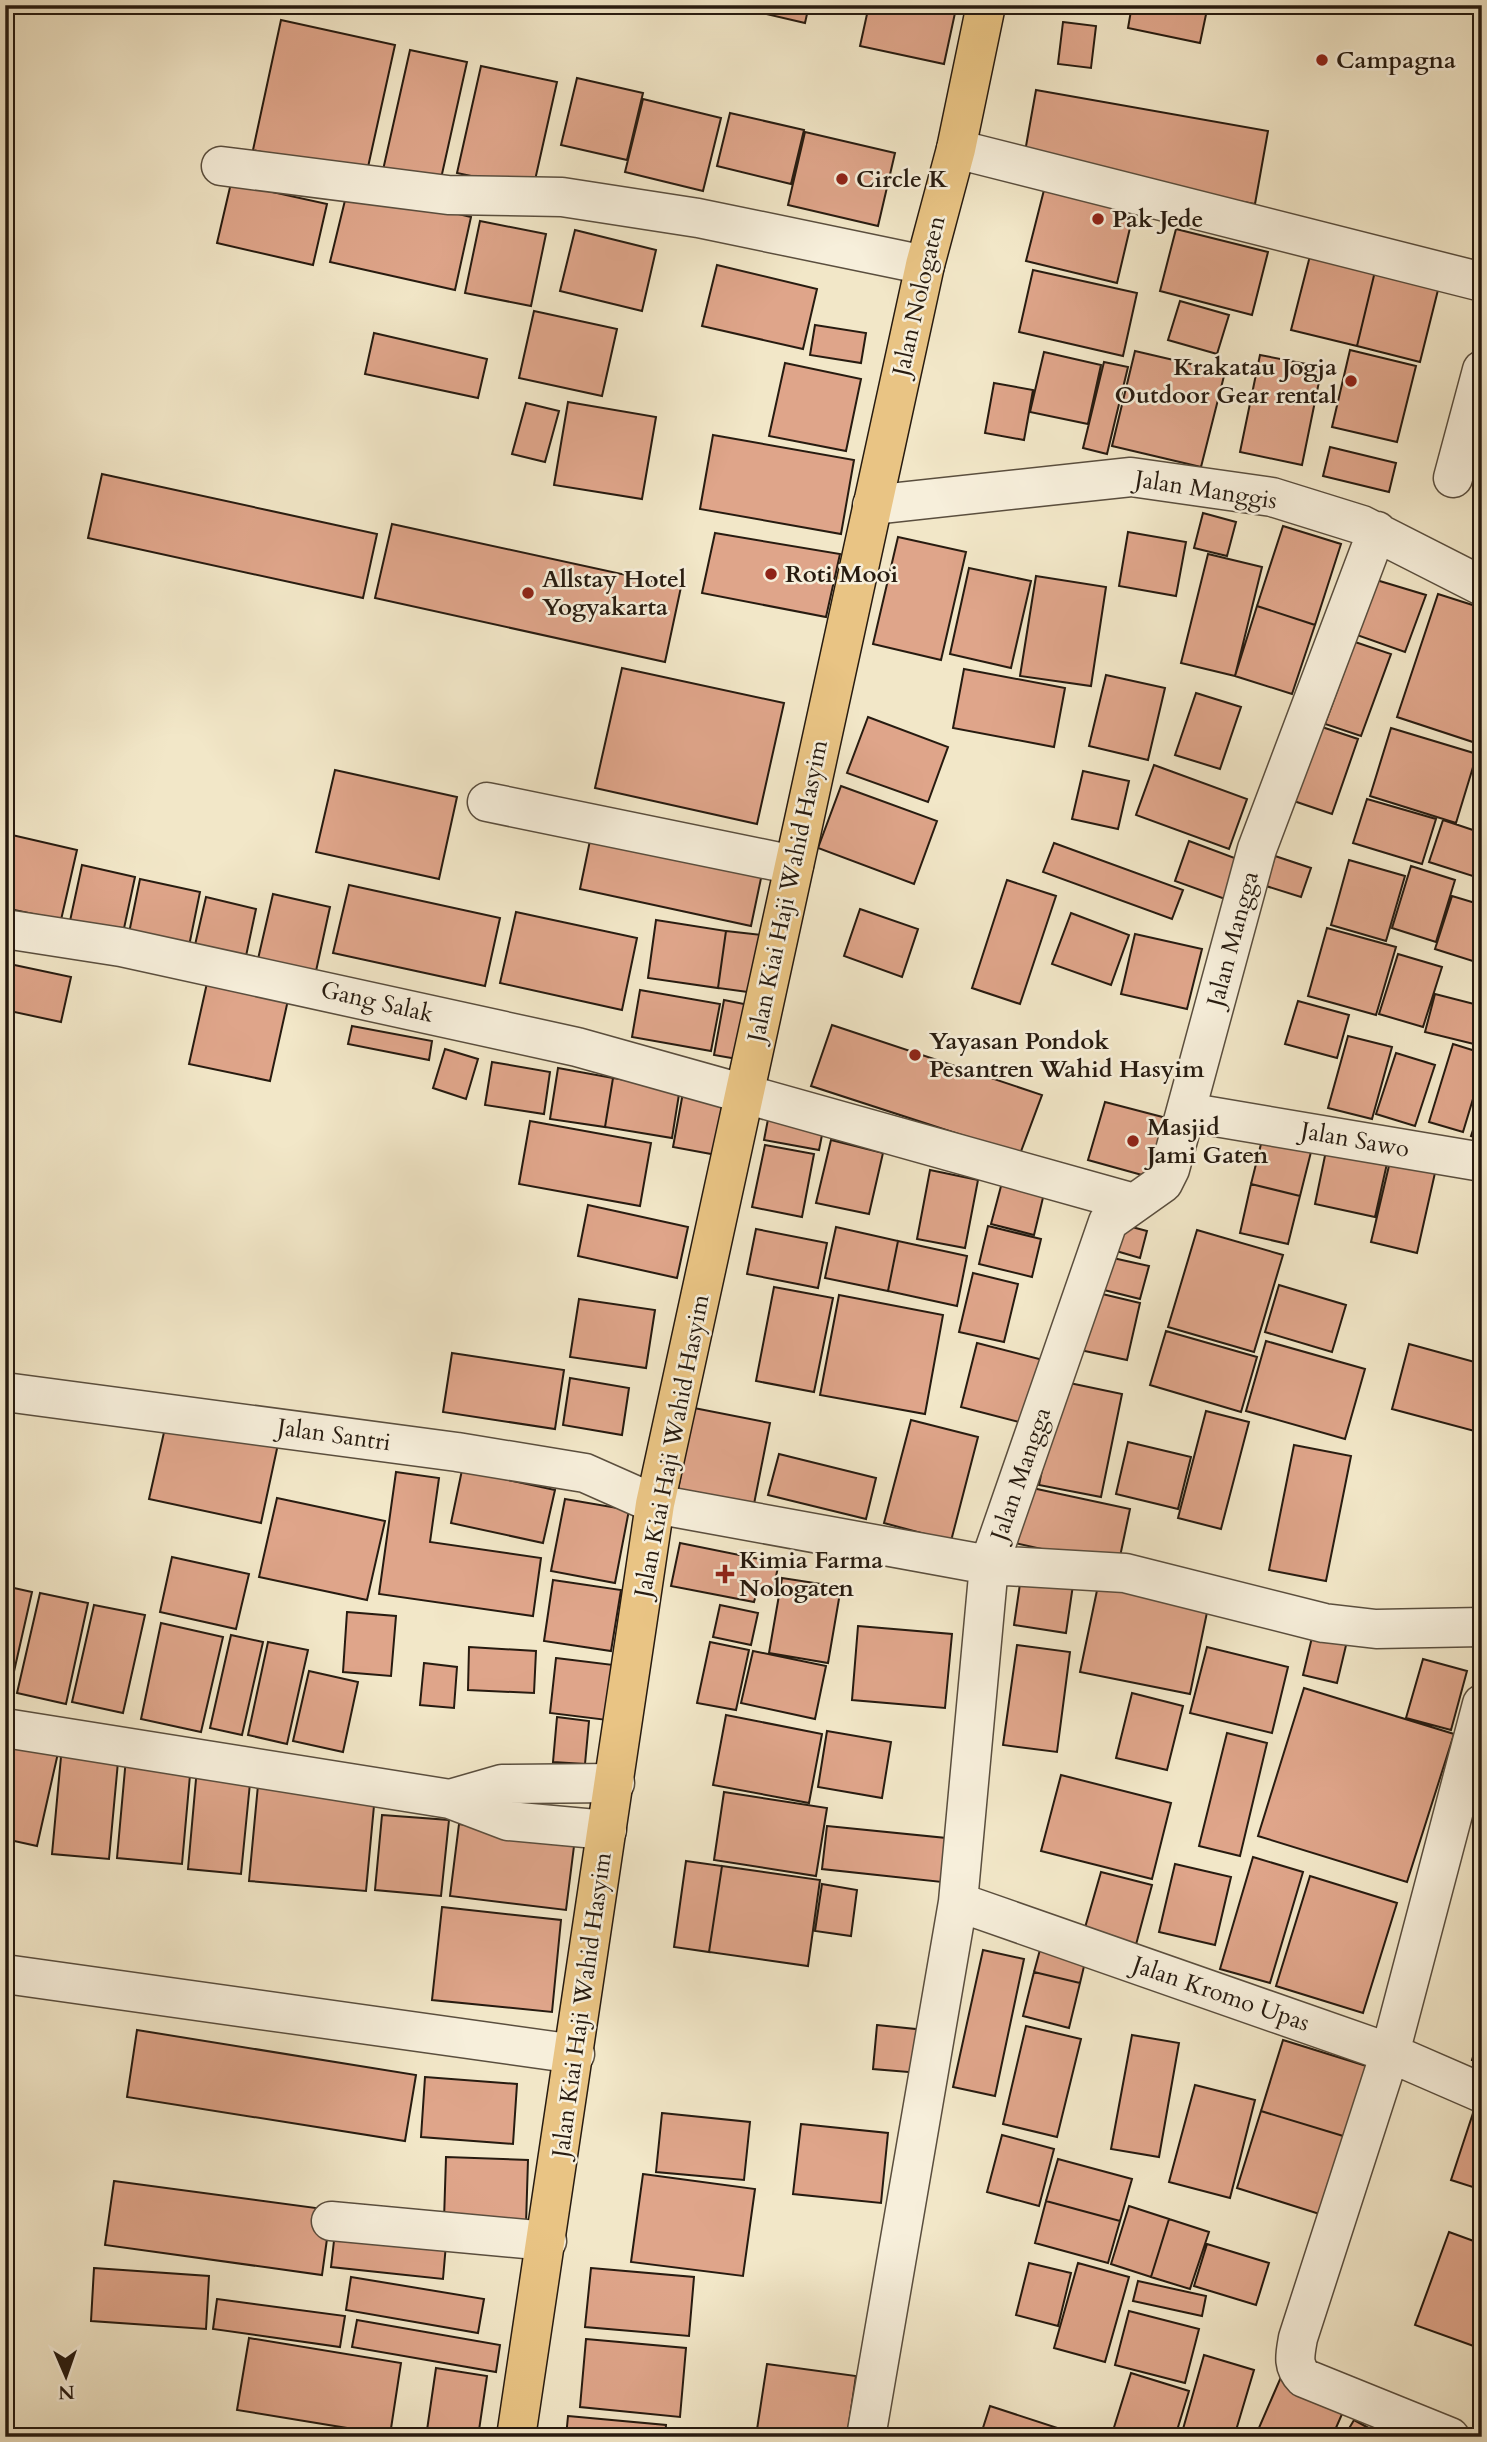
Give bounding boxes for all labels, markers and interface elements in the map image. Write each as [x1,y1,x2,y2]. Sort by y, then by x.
place label: Campagna [1336,44,1456,77]
marker: Campagna [1314,52,1330,68]
place label: Circle K [856,163,948,196]
marker: Circle K [834,171,850,187]
place label: Pak Jede [1112,203,1203,236]
marker: Pak Jede [1090,211,1106,227]
street label: Jalan Nologaten [884,212,954,382]
place label: Krakatau Jogja Outdoor Gear rental [1114,351,1337,412]
marker: Krakatau Jogja Outdoor Gear rental [1343,373,1359,389]
street label: Jalan Manggis [1130,462,1279,518]
place label: Roti Mooi [785,558,899,591]
place label: Allstay Hotel Yogyakarta [542,563,686,624]
marker: Roti Mooi [763,566,779,582]
marker: Allstay Hotel Yogyakarta [520,585,536,601]
street label: Jalan Kiai Haji Wahid Hasyim [739,736,836,1048]
street label: Jalan Mangga [1198,867,1267,1013]
street label: Gang Salak [317,973,437,1031]
place label: Yayasan Pondok Pesantren Wahid Hasyim [929,1025,1205,1086]
marker: Yayasan Pondok Pesantren Wahid Hasyim [907,1047,923,1063]
place label: Masjid Jami Gaten [1144,1111,1269,1172]
street label: Jalan Sawo [1295,1114,1412,1166]
marker: Masjid Jami Gaten [1125,1133,1141,1149]
street label: Jalan Kiai Haji Wahid Hasyim [626,1291,718,1603]
street label: Jalan Mangga [982,1402,1059,1548]
street label: Jalan Santri [272,1410,393,1459]
place label: Kimia Farma Nologaten [739,1544,883,1605]
marker: Kimia Farma Nologaten [717,1566,733,1582]
street label: Jalan Kiai Haji Wahid Hasyim [544,1850,620,2163]
street label: Jalan Kromo Upas [1125,1947,1314,2040]
north arrow [32,2340,102,2410]
text: N [57,2379,75,2405]

